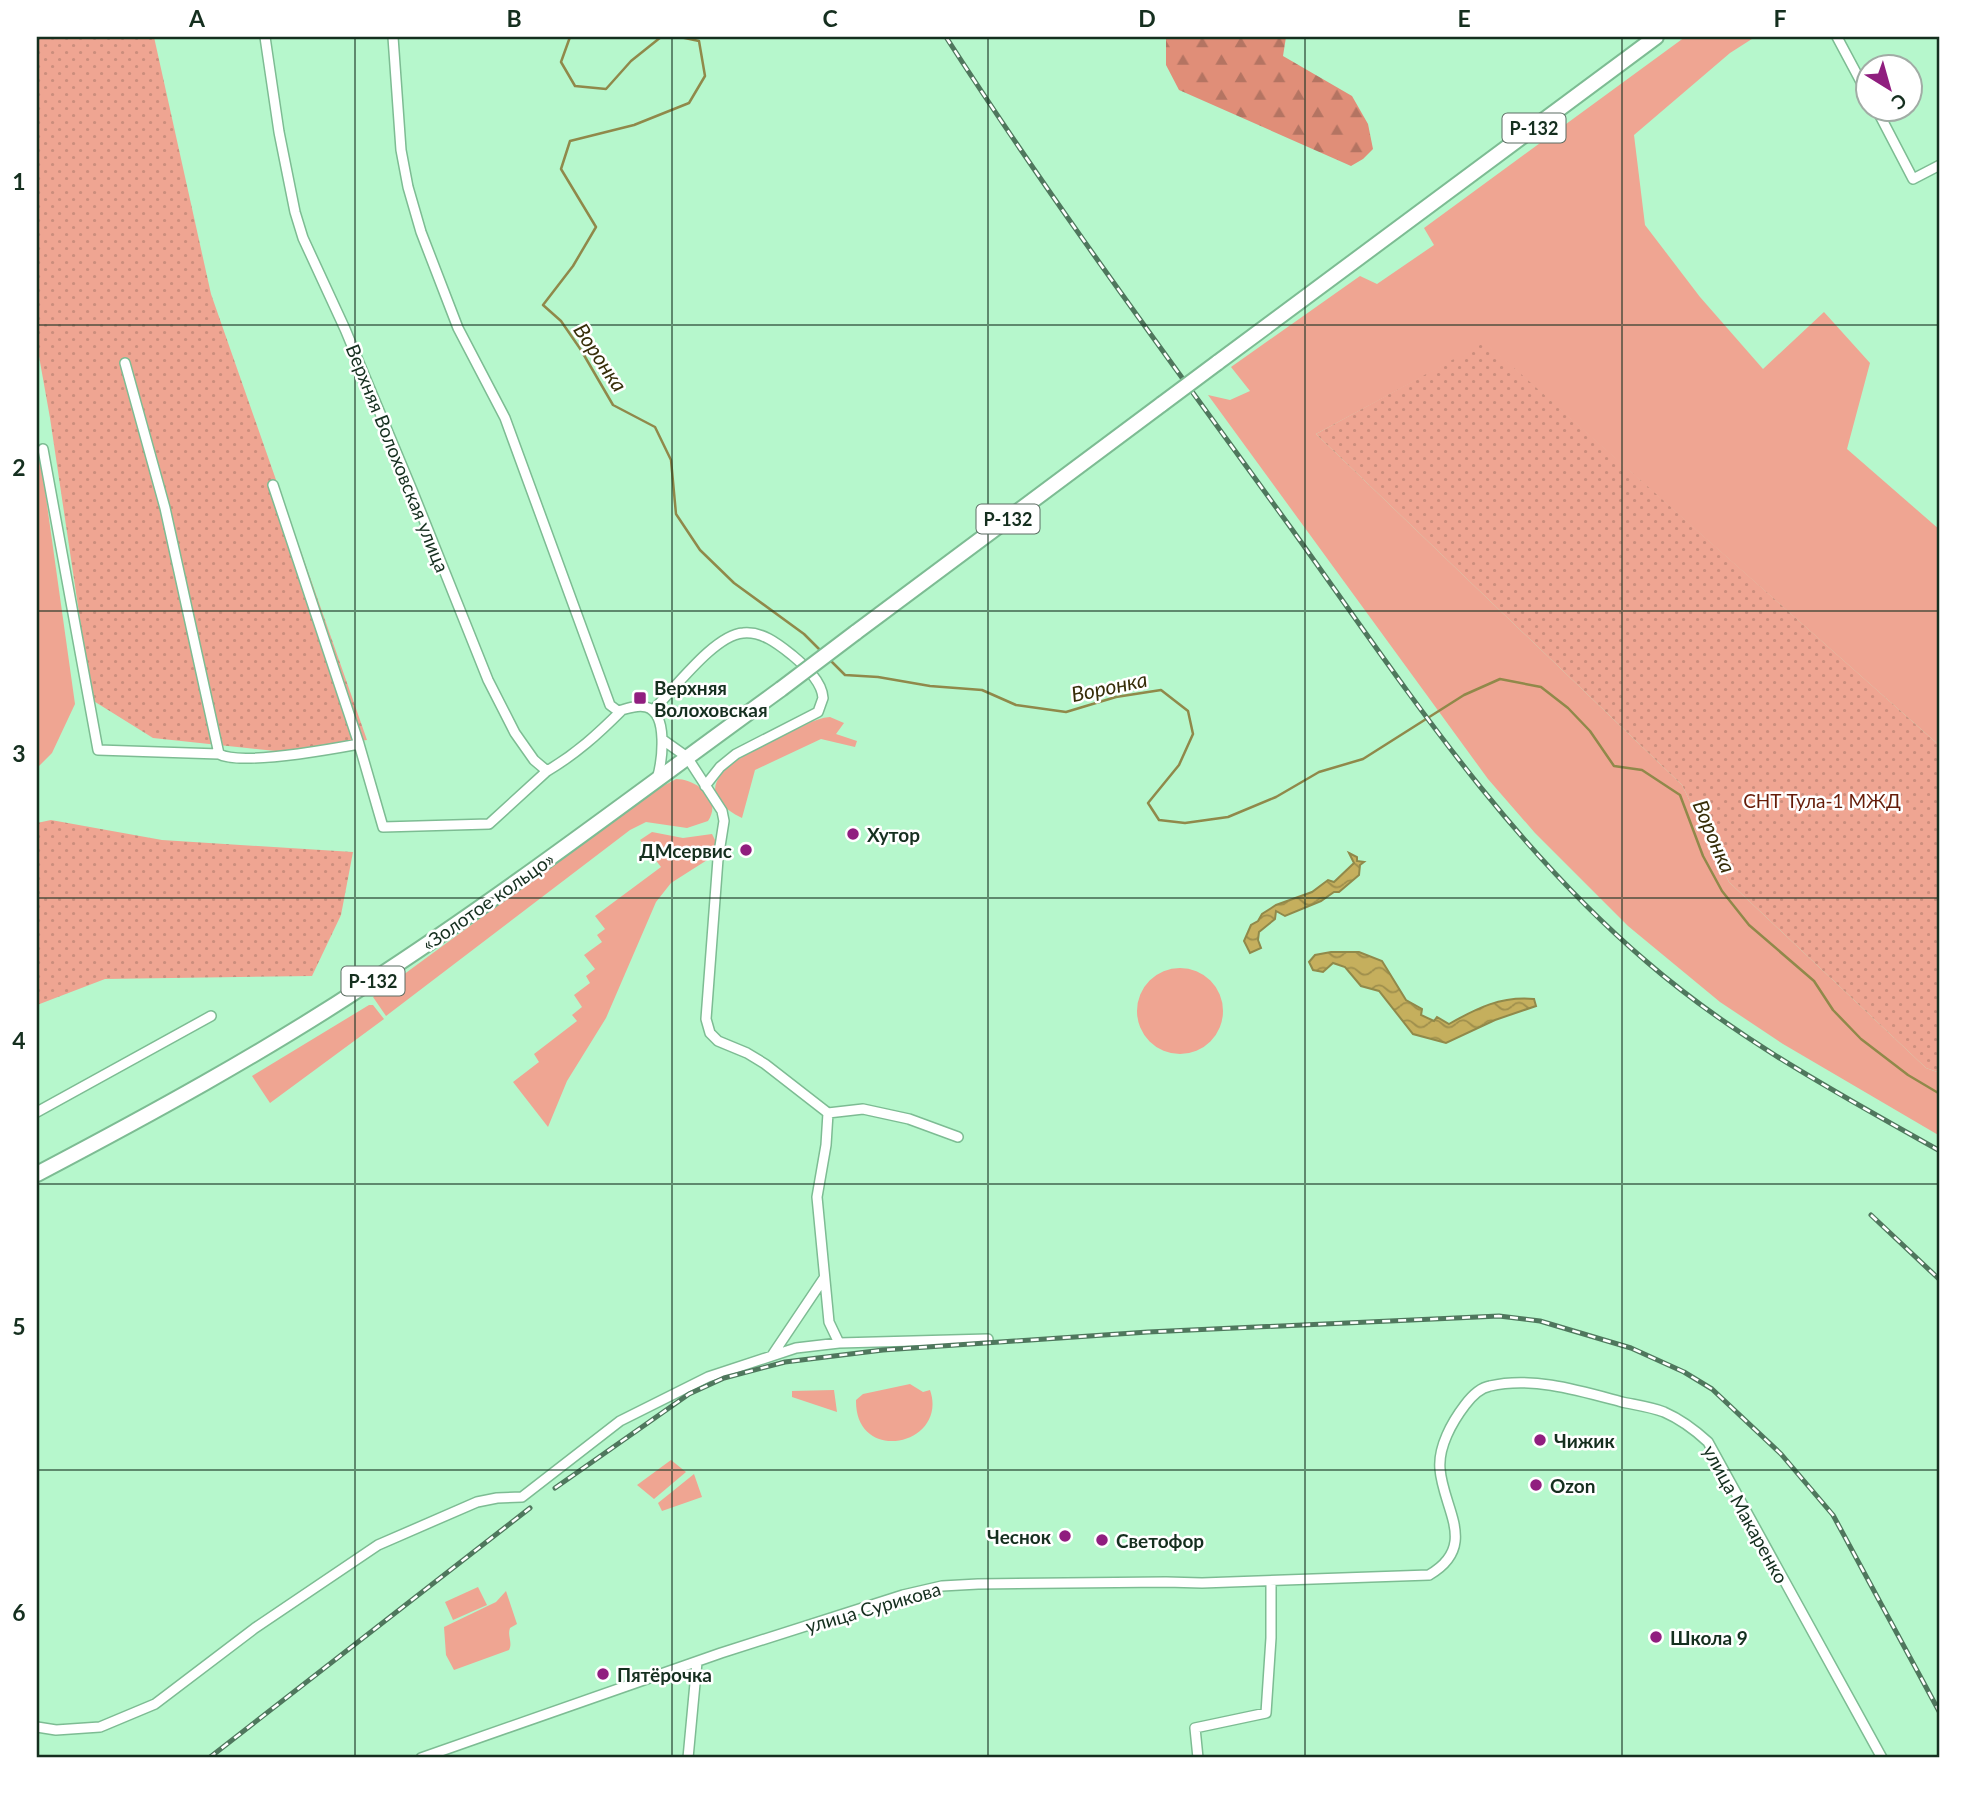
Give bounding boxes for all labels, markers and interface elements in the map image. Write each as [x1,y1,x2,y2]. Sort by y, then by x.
text: A [188,4,206,32]
text: B [506,4,522,32]
text: C [822,4,838,32]
text: D [1138,4,1156,32]
text: E [1457,4,1471,32]
text: F [1773,4,1787,32]
north arrow [1854,52,1924,122]
text: С [1887,89,1911,115]
road number: Р-132 [1502,113,1566,142]
text: 1 [12,167,26,195]
water label: Воронка [569,318,633,396]
street label: Верхняя Волоховская улица [342,341,454,575]
text: 2 [12,453,26,481]
road number: Р-132 [976,504,1040,534]
water label: Воронка [1069,666,1149,706]
place label: Верхняя Волоховская [654,676,768,721]
marker: Верхняя Волоховская [632,690,648,706]
text: 3 [12,739,26,767]
park label: СНТ Тула-1 МЖД [1743,789,1901,812]
water label: Воронка [1688,796,1742,876]
place label: Хутор [867,823,920,846]
marker: Хутор [845,826,861,842]
place label: ДМсервис [639,839,732,862]
marker: ДМсервис [738,842,754,858]
street label: «Золотое кольцо» [417,847,559,955]
road number: Р-132 [342,966,404,996]
text: 4 [12,1026,26,1054]
text: 5 [12,1312,26,1340]
place label: Чижик [1554,1429,1615,1452]
marker: Чижик [1532,1432,1548,1448]
street label: улица Макаренко [1699,1441,1793,1587]
place label: Ozon [1550,1474,1595,1497]
marker: Ozon [1528,1477,1544,1493]
place label: Чеснок [987,1525,1052,1548]
marker: Чеснок [1057,1528,1073,1544]
place label: Светофор [1116,1529,1204,1552]
marker: Светофор [1094,1532,1110,1548]
street label: улица Сурикова [803,1577,943,1637]
text: 6 [12,1598,26,1626]
place label: Школа 9 [1670,1626,1748,1649]
marker: Школа 9 [1648,1629,1664,1645]
place label: Пятёрочка [617,1663,712,1686]
marker: Пятёрочка [595,1666,611,1682]

